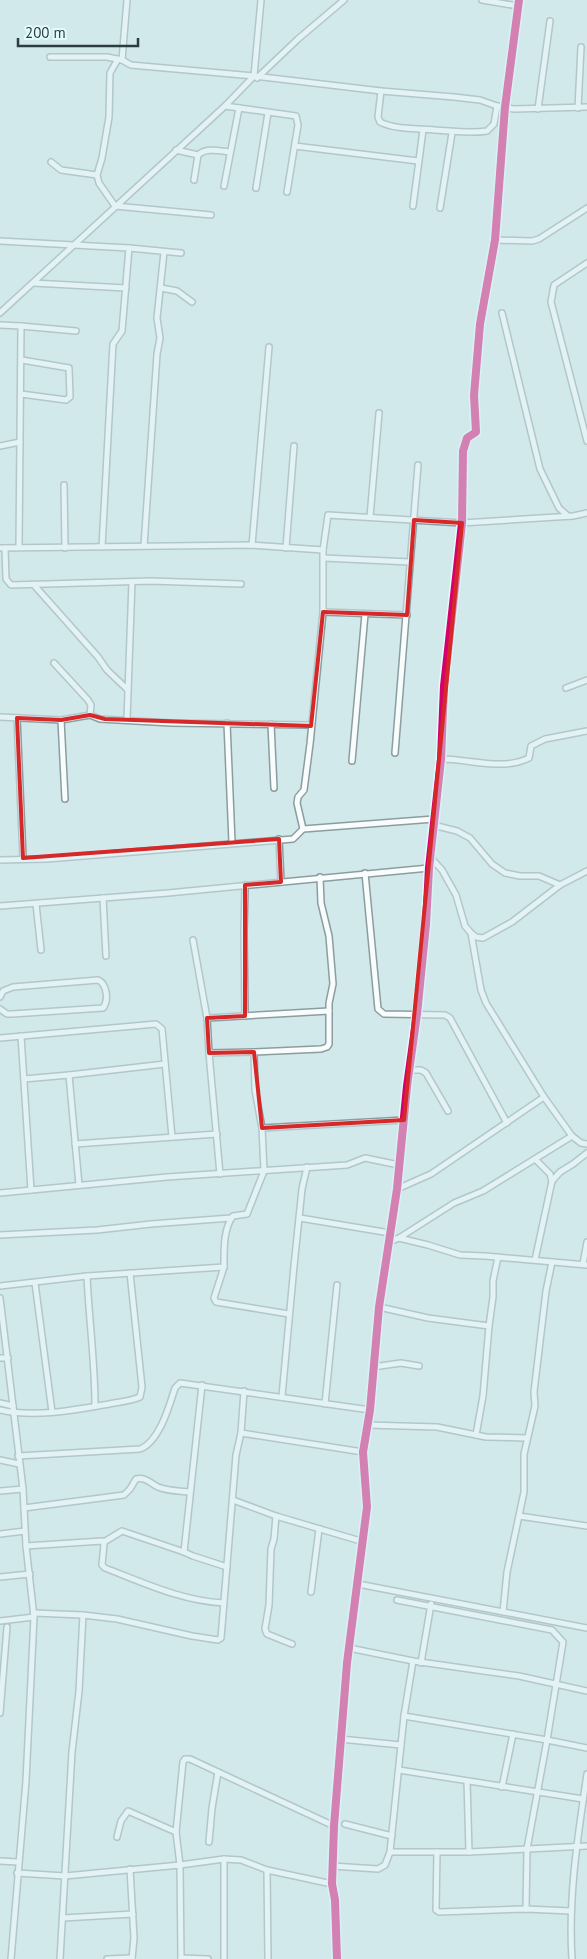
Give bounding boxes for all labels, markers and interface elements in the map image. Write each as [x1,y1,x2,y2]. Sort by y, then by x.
scale bar [18,15,138,47]
text: 200 m [25,23,66,42]

